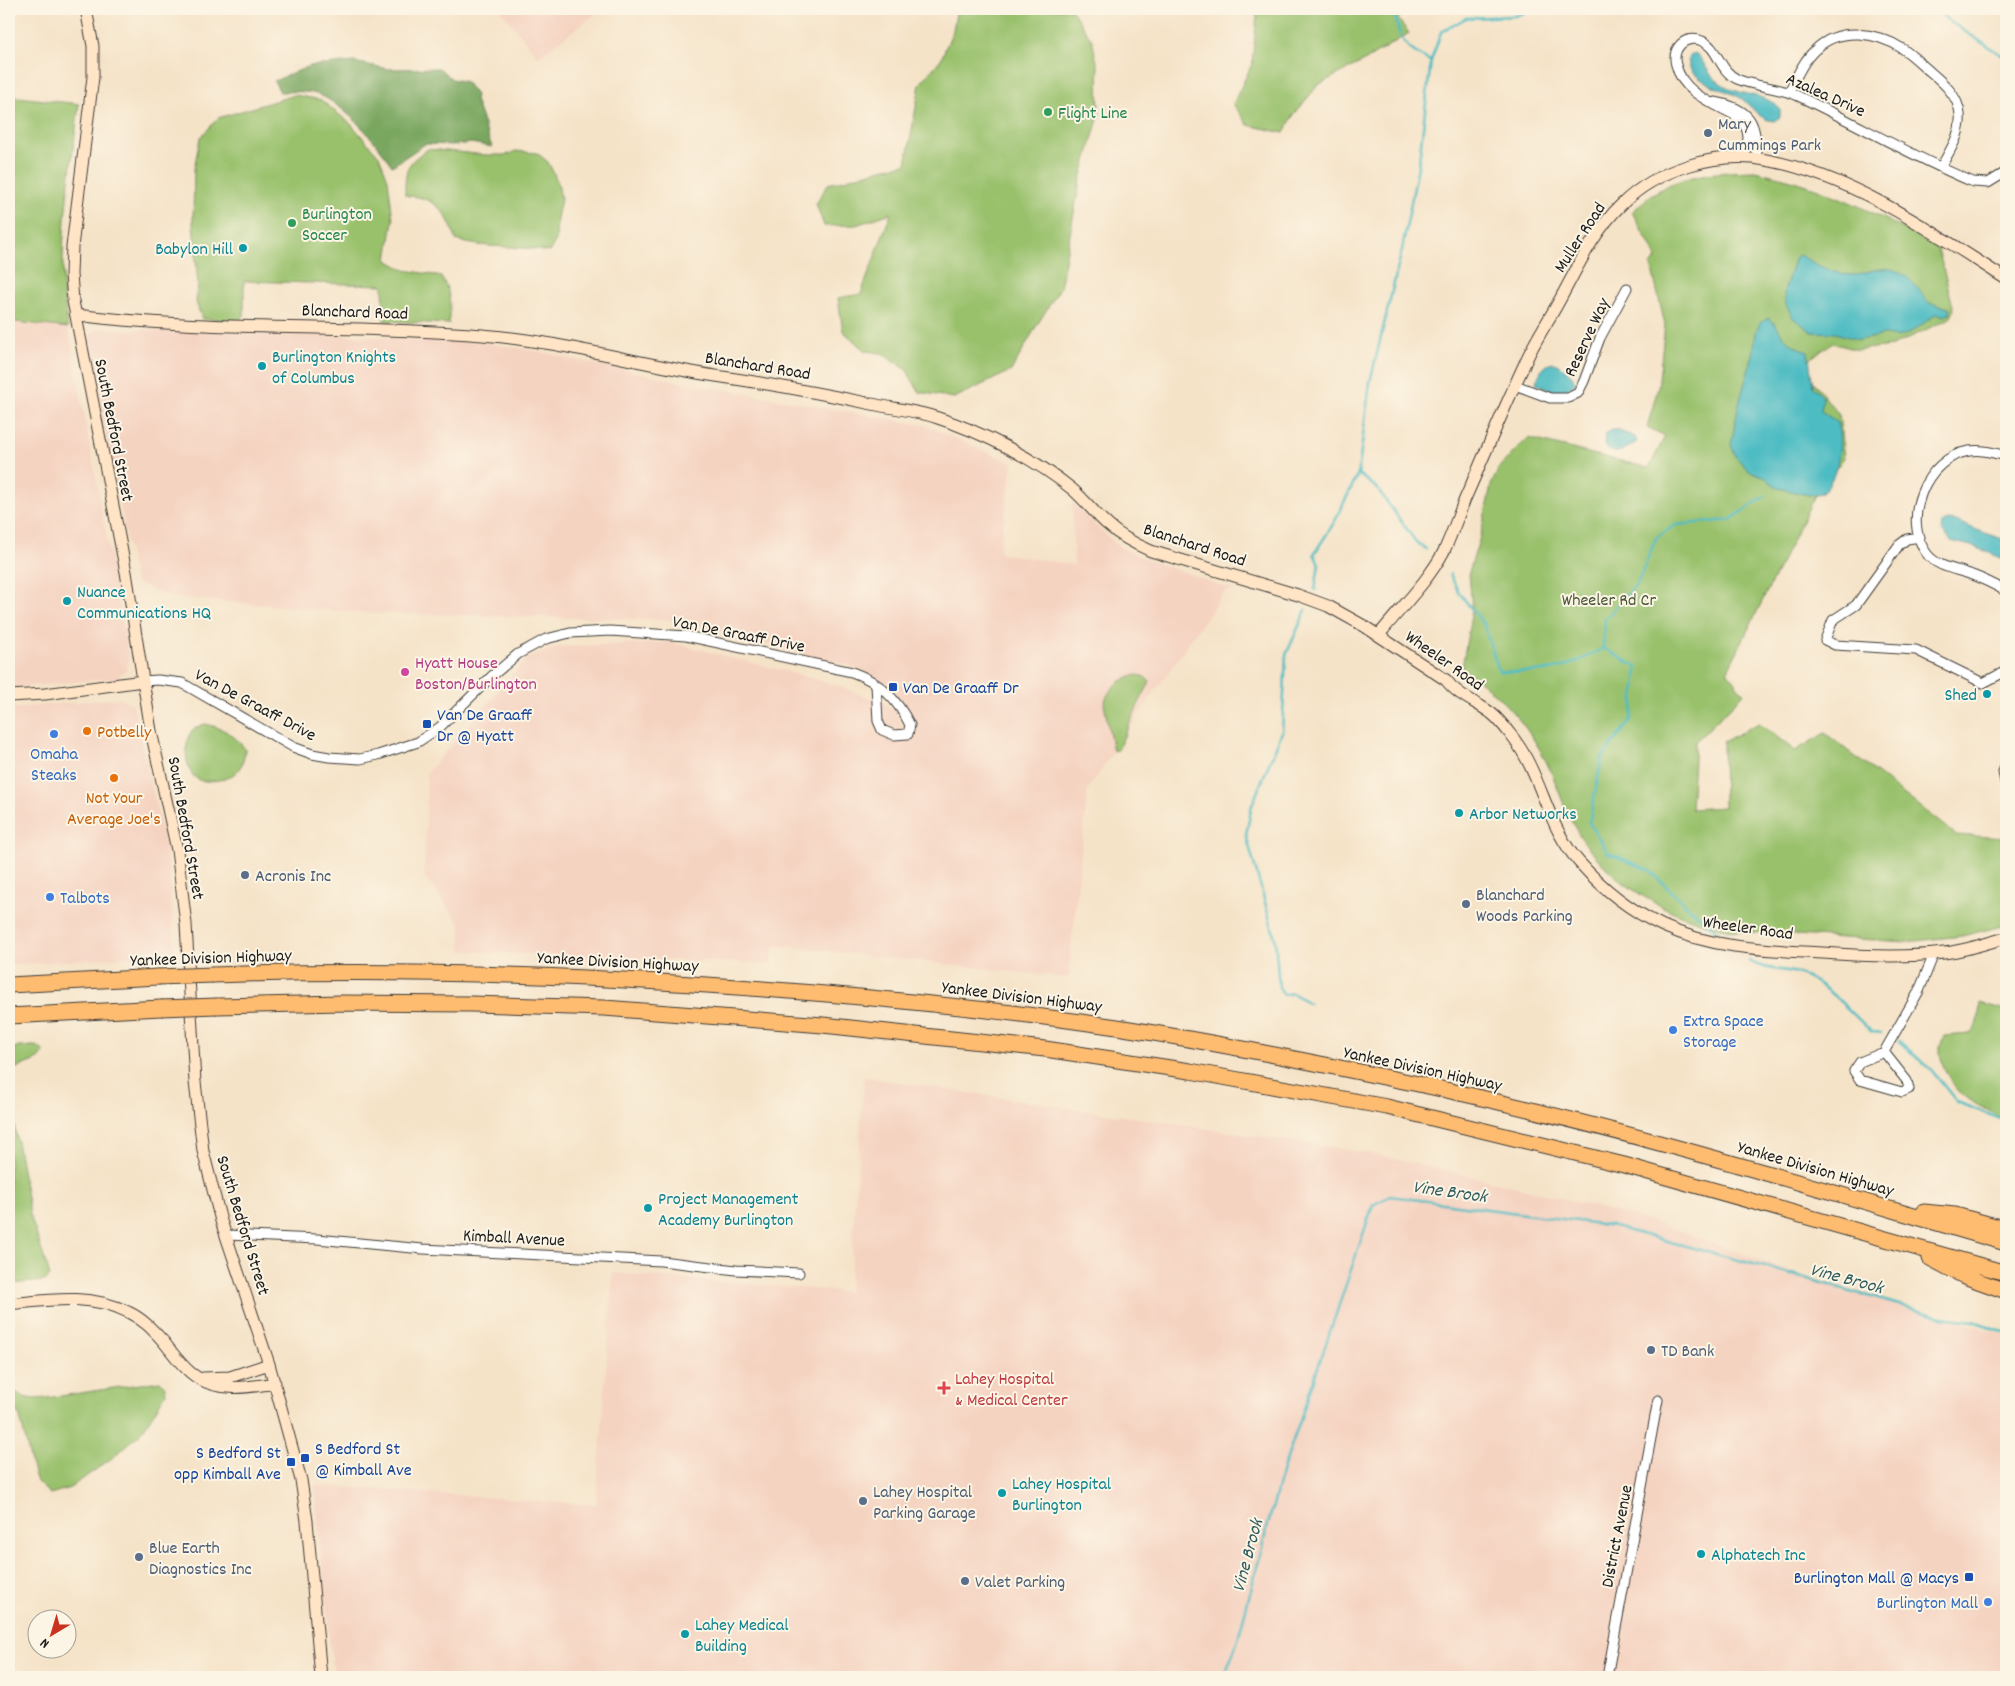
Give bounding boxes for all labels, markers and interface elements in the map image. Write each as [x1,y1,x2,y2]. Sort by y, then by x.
street label: Azalea Drive [1781,68,1869,125]
place label: Flight Line [1058,102,1127,127]
marker: Flight Line [1042,106,1054,118]
place label: Mary Cummings Park [1718,113,1821,159]
marker: Mary Cummings Park [1702,127,1714,139]
street label: Muller Road [1549,198,1613,278]
place label: Burlington Soccer [302,203,372,249]
marker: Burlington Soccer [286,217,298,229]
place label: Babylon Hill [155,238,234,263]
marker: Babylon Hill [237,242,249,254]
street label: Reserve Way [1559,294,1618,382]
street label: Blanchard Road [301,299,409,328]
place label: Burlington Knights of Columbus [272,346,396,392]
street label: Blanchard Road [703,347,812,388]
street label: South Bedford Street [86,357,139,504]
marker: Burlington Knights of Columbus [256,360,268,372]
street label: Blanchard Road [1140,518,1249,575]
place label: Nuance Communications HQ [77,581,211,627]
park label: Wheeler Rd Cr [1562,589,1656,614]
marker: Nuance Communications HQ [61,595,73,607]
street label: Van De Graaff Drive [670,610,807,661]
street label: Wheeler Road [1399,626,1488,698]
place label: Hyatt House Boston/Burlington [415,652,537,698]
street label: Van De Graaff Drive [190,664,320,749]
marker: Hyatt House Boston/Burlington [399,666,411,678]
place label: Van De Graaff Dr [903,677,1019,702]
marker: Van De Graaff Dr [887,681,899,693]
place label: Shed [1944,684,1977,709]
marker: Shed [1981,688,1993,700]
place label: Van De Graaff Dr @ Hyatt [437,704,533,750]
marker: Van De Graaff Dr @ Hyatt [421,718,433,730]
place label: Potbelly [97,721,152,746]
marker: Potbelly [81,725,93,737]
marker: Omaha Steaks [48,728,60,740]
place label: Omaha Steaks [30,743,78,789]
street label: South Bedford Street [160,755,209,902]
marker: Not Your Average Joe's [108,772,120,784]
place label: Not Your Average Joe's [67,787,161,833]
place label: Arbor Networks [1469,803,1577,828]
marker: Arbor Networks [1453,807,1465,819]
place label: Acronis Inc [255,865,331,890]
marker: Acronis Inc [239,869,251,881]
place label: Blanchard Woods Parking [1476,884,1573,930]
place label: Talbots [60,887,110,912]
marker: Talbots [44,891,56,903]
marker: Blanchard Woods Parking [1460,898,1472,910]
street label: Wheeler Road [1701,911,1794,948]
street label: Yankee Division Highway [130,944,293,975]
street label: Yankee Division Highway [537,947,700,980]
street label: Yankee Division Highway [940,976,1104,1021]
place label: Extra Space Storage [1683,1010,1764,1056]
marker: Extra Space Storage [1667,1024,1679,1036]
street label: Yankee Division Highway [1341,1041,1505,1100]
street label: Yankee Division Highway [1734,1136,1897,1205]
street label: South Bedford Street [208,1153,275,1299]
water label: Vine Brook [1411,1175,1491,1212]
place label: Project Management Academy Burlington [658,1188,799,1234]
marker: Project Management Academy Burlington [642,1202,654,1214]
street label: Kimball Avenue [462,1224,566,1255]
water label: Vine Brook [1806,1258,1888,1304]
place label: TD Bank [1661,1340,1714,1365]
marker: TD Bank [1645,1344,1657,1356]
place label: Lahey Hospital & Medical Center [955,1368,1068,1414]
marker: Lahey Hospital & Medical Center [937,1381,951,1395]
place label: S Bedford St @ Kimball Ave [315,1438,412,1484]
place label: S Bedford St opp Kimball Ave [174,1442,281,1488]
marker: S Bedford St @ Kimball Ave [299,1452,311,1464]
marker: S Bedford St opp Kimball Ave [285,1456,297,1468]
place label: Lahey Hospital Burlington [1012,1473,1112,1519]
place label: Lahey Hospital Parking Garage [873,1481,976,1527]
street label: District Avenue [1596,1483,1641,1590]
marker: Lahey Hospital Burlington [996,1487,1008,1499]
marker: Lahey Hospital Parking Garage [857,1495,869,1507]
water label: Vine Brook [1227,1514,1273,1596]
place label: Blue Earth Diagnostics Inc [149,1537,252,1583]
place label: Alphatech Inc [1711,1544,1805,1569]
marker: Alphatech Inc [1695,1548,1707,1560]
marker: Blue Earth Diagnostics Inc [133,1551,145,1563]
place label: Burlington Mall @ Macys [1794,1567,1959,1592]
place label: Valet Parking [975,1571,1065,1596]
marker: Burlington Mall @ Macys [1963,1571,1975,1583]
marker: Valet Parking [959,1575,971,1587]
place label: Burlington Mall [1877,1592,1979,1617]
marker: Burlington Mall [1982,1596,1994,1608]
north arrow [28,1608,78,1658]
place label: Lahey Medical Building [695,1614,789,1660]
marker: Lahey Medical Building [679,1628,691,1640]
text: N [36,1633,54,1653]

